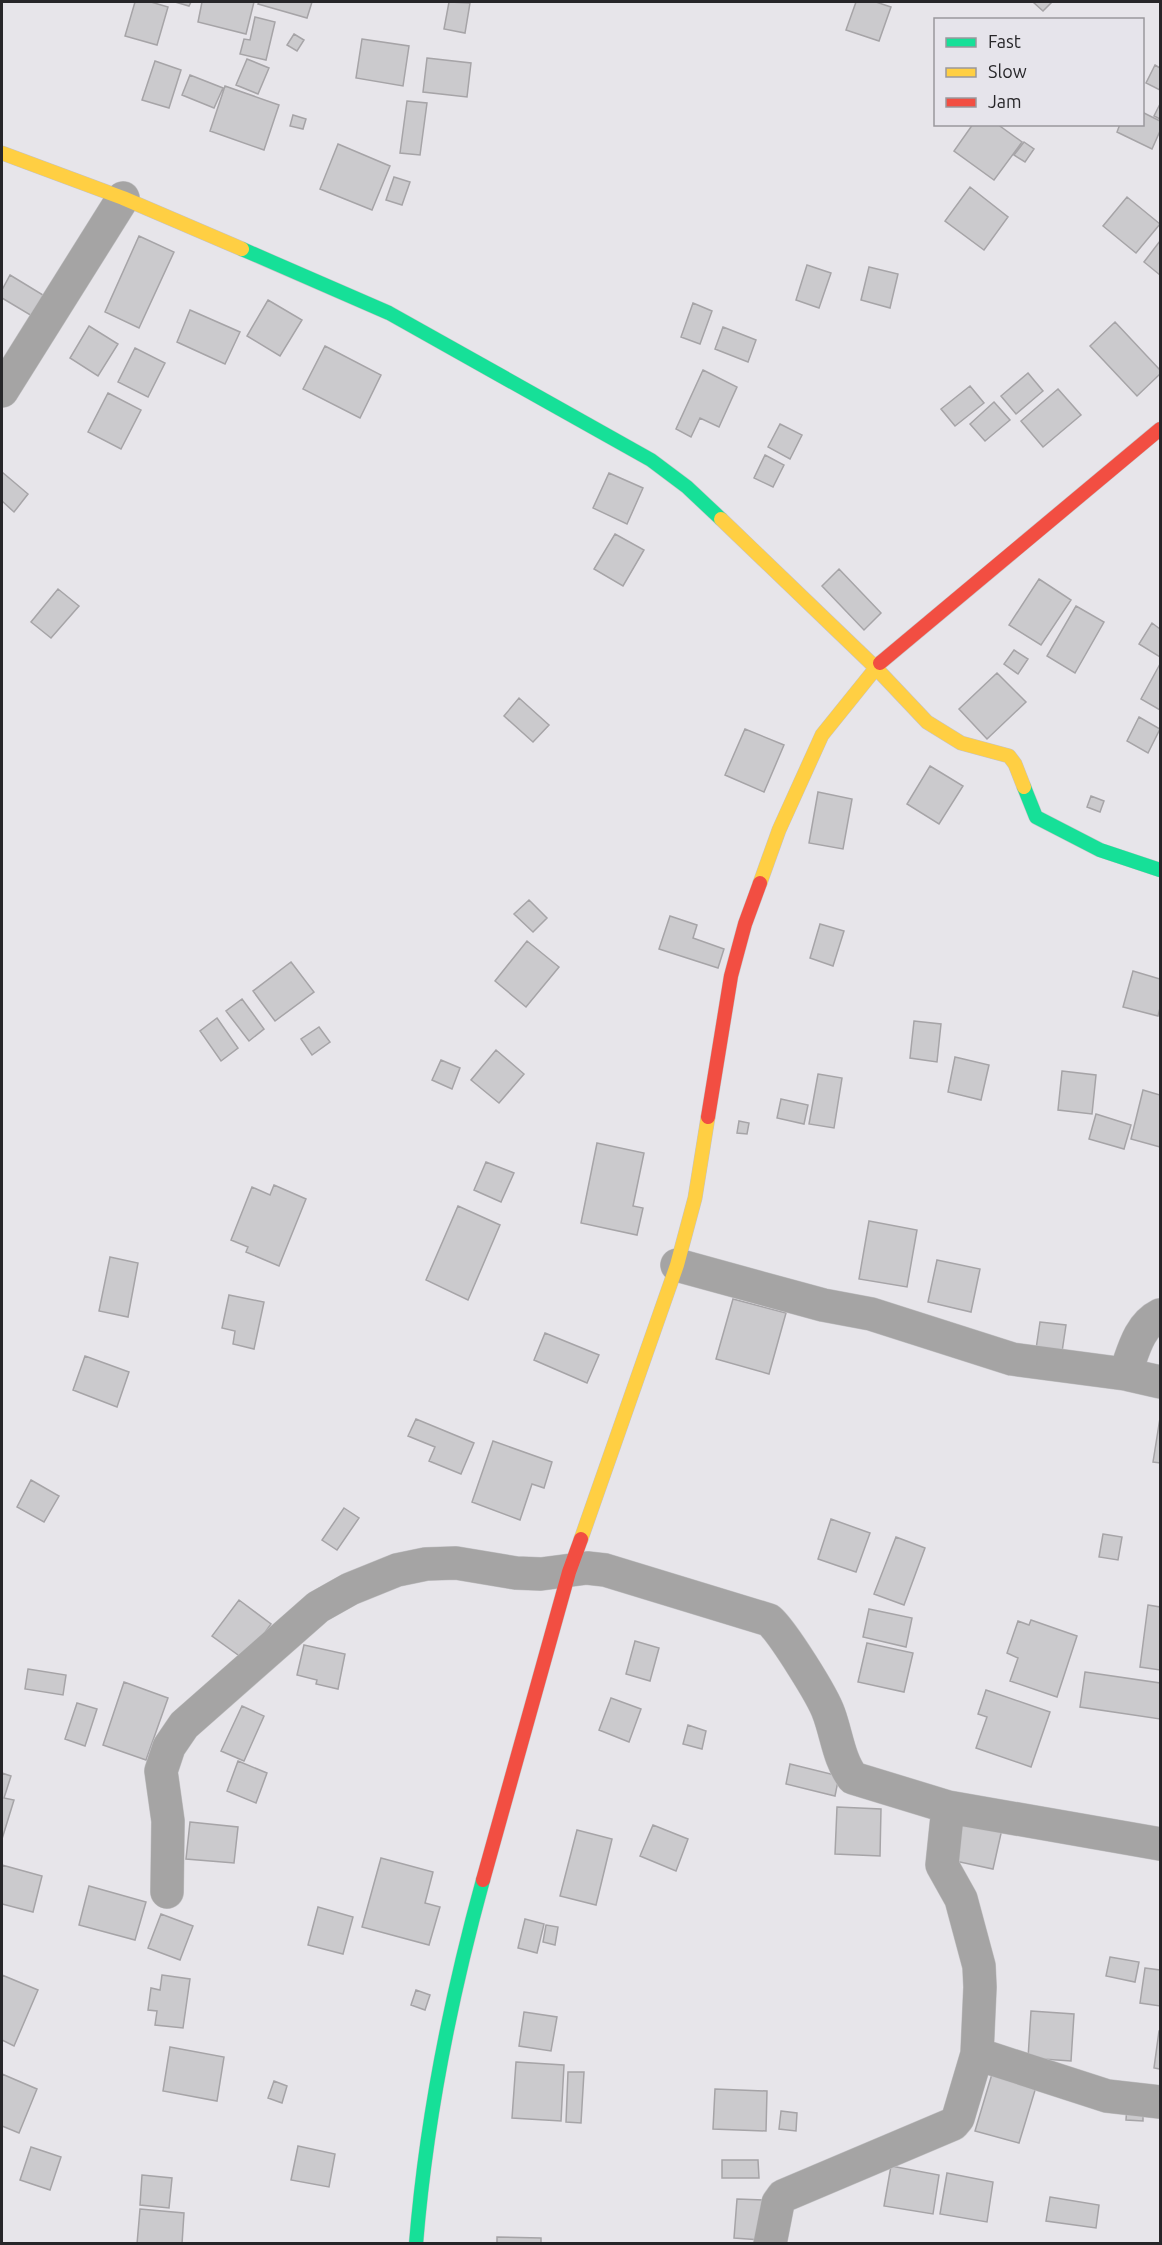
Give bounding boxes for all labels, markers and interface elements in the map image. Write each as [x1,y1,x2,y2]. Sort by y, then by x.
legend [934,18,1144,126]
text: Fast [988,31,1021,51]
text: Slow [988,61,1027,81]
text: Jam [988,91,1022,111]

